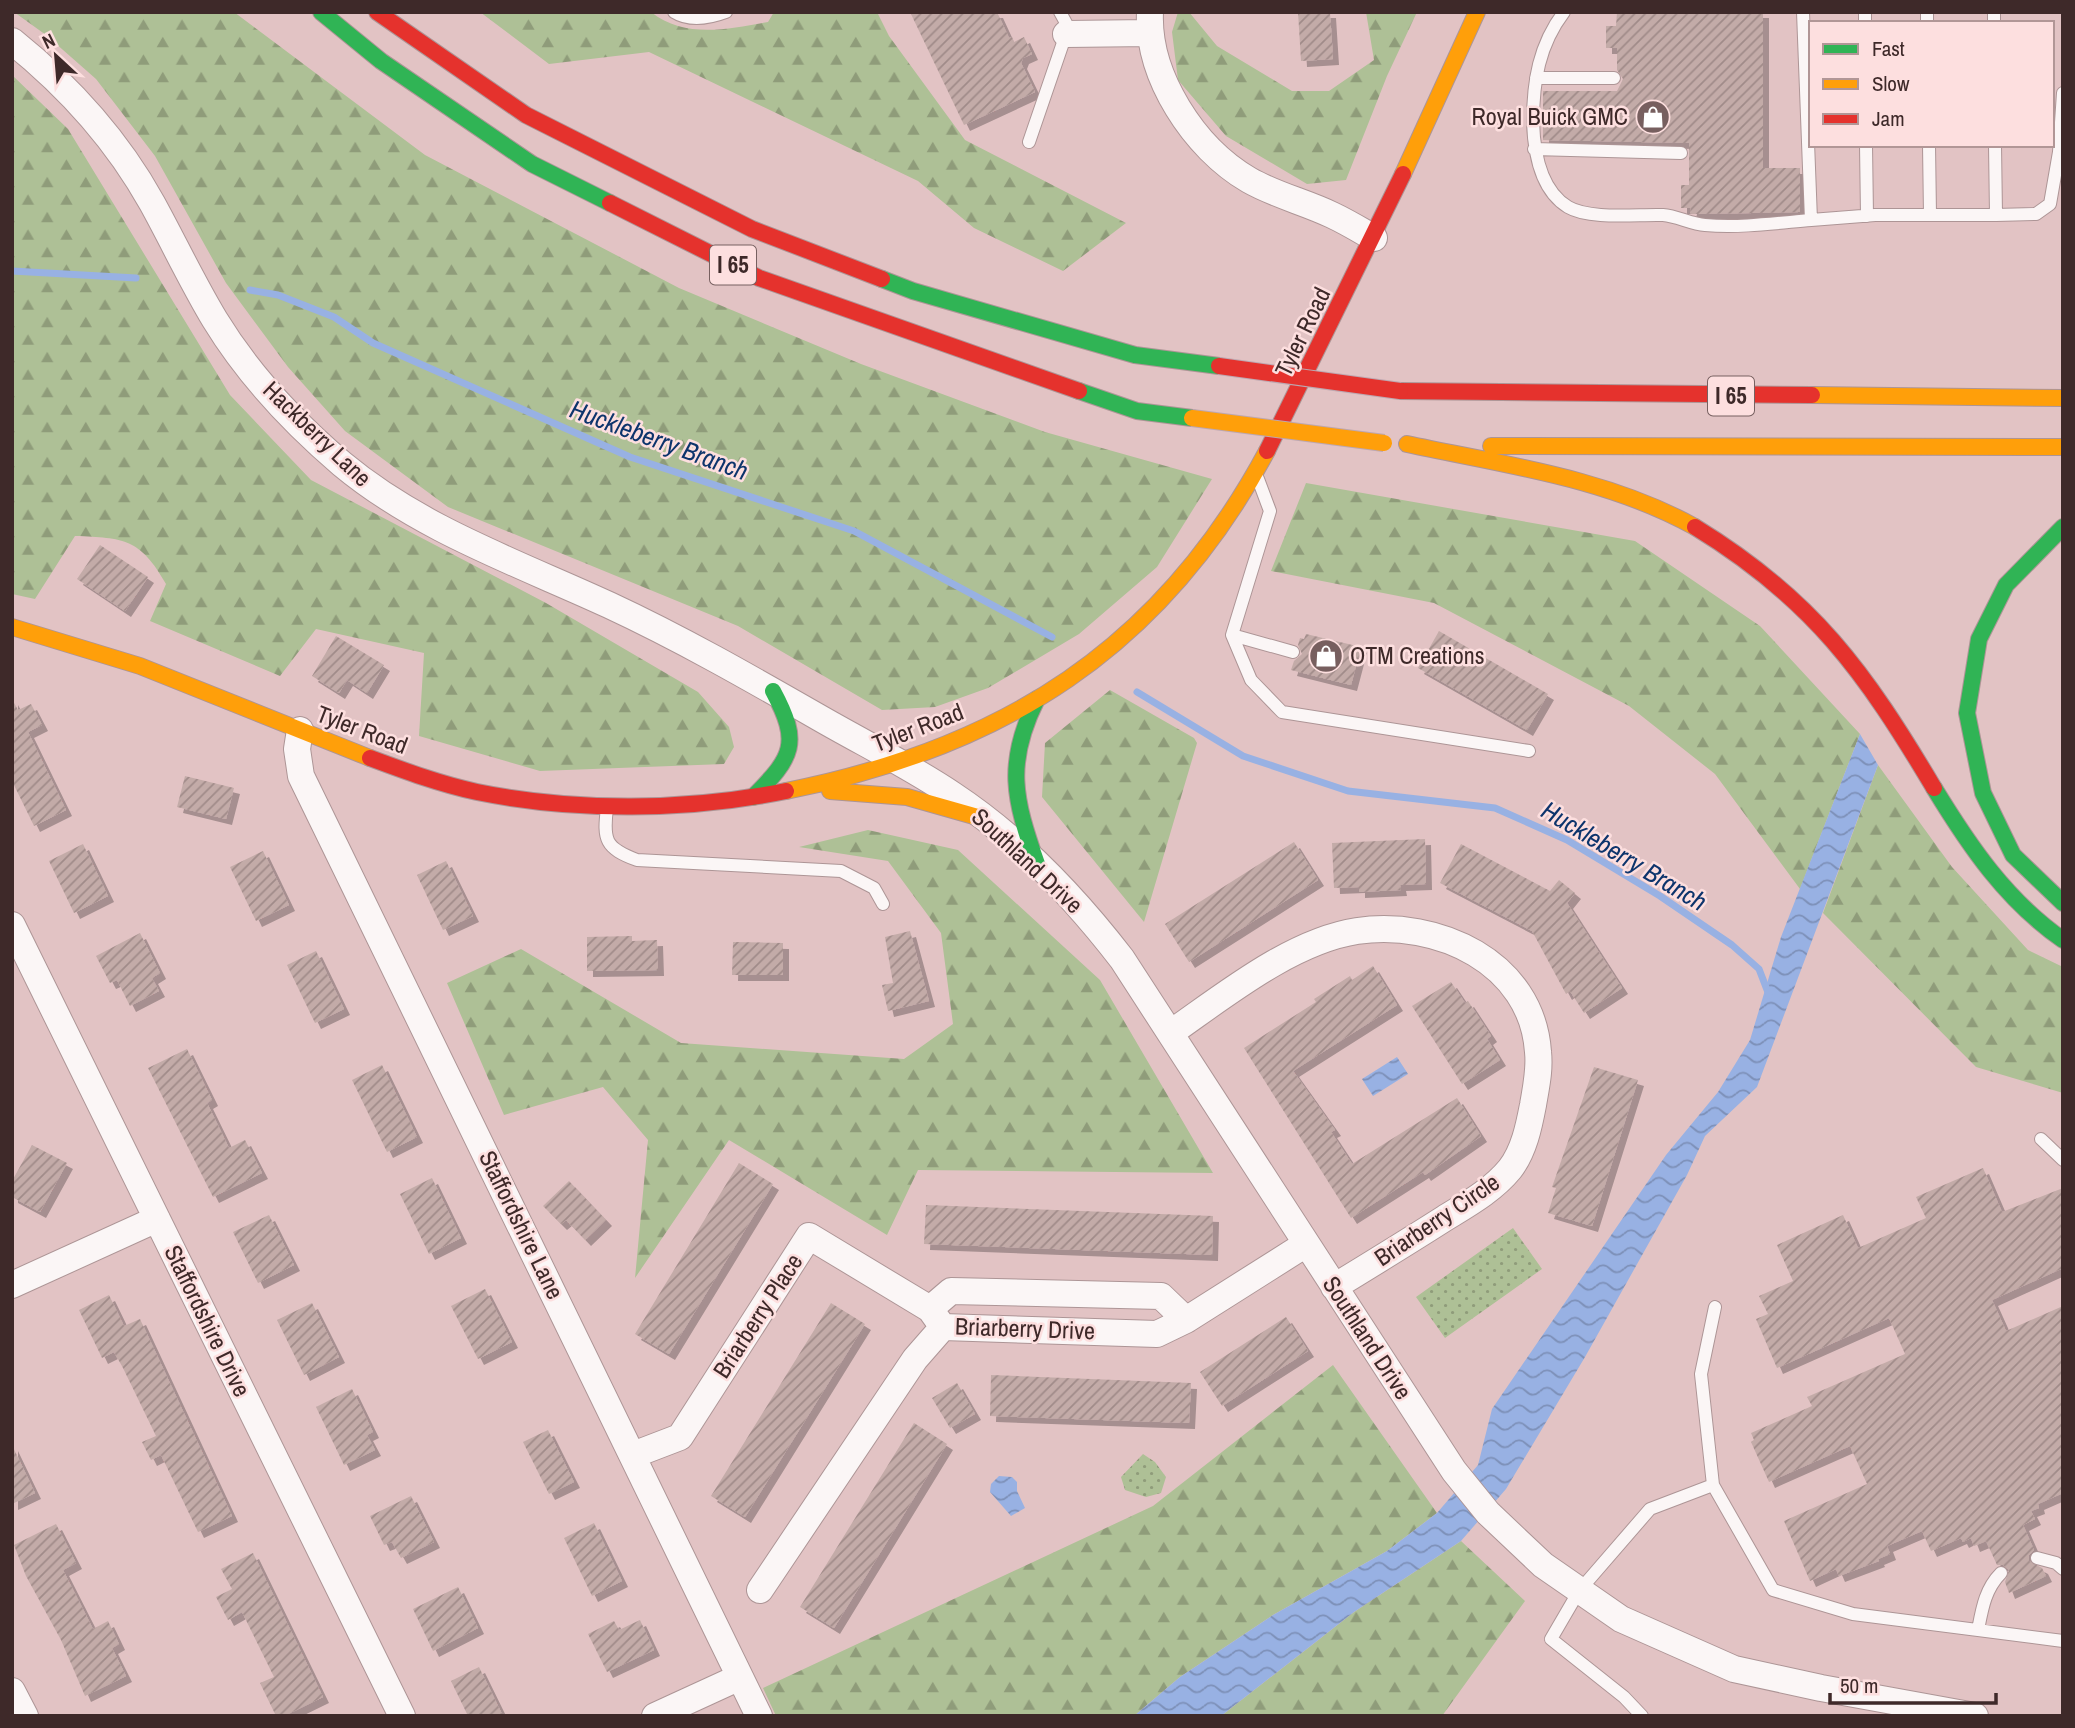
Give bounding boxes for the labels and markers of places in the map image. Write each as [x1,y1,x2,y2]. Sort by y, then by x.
shop icon: Royal Buick GMC [1634,98,1672,136]
place label: Royal Buick GMC [1472,100,1628,132]
shop icon: OTM Creations [1307,637,1345,675]
place label: OTM Creations [1350,639,1485,671]

